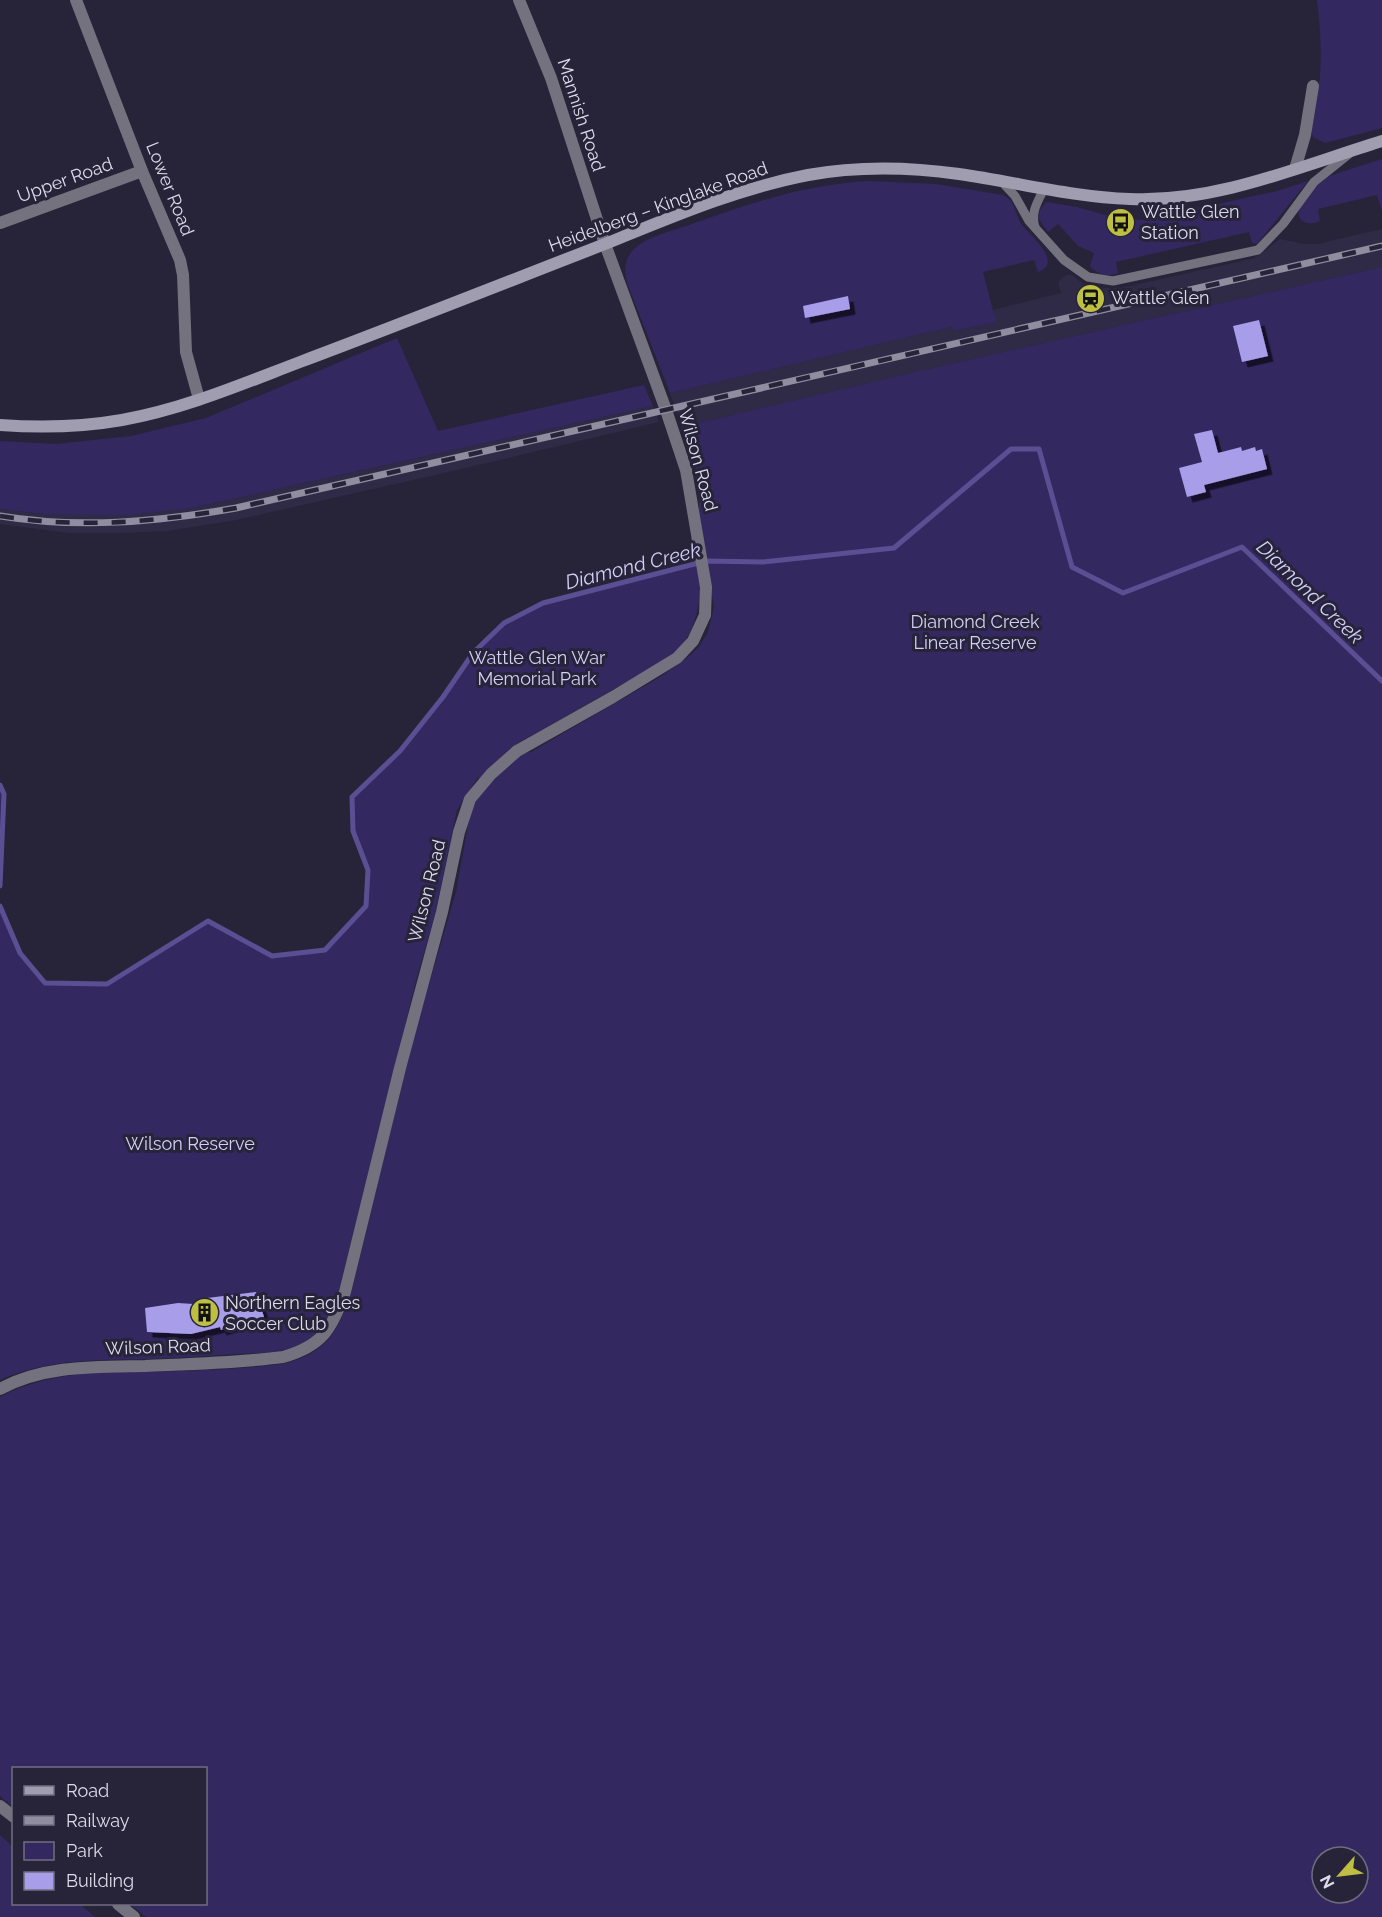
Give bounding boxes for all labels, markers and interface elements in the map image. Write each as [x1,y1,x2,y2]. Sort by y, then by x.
street label: Mannish Road [553,56,610,174]
street label: Lower Road [142,139,199,239]
street label: Upper Road [14,153,115,206]
street label: Heidelberg – Kinglake Road [545,157,770,256]
place label: Wattle Glen Station [1141,201,1240,243]
bus stop icon: Wattle Glen Station [1104,206,1136,238]
station icon: Wattle Glen [1074,282,1106,314]
place label: Wattle Glen [1111,287,1210,308]
street label: Wilson Road [675,406,722,513]
water label: Diamond Creek [1252,535,1369,649]
water label: Diamond Creek [563,537,704,594]
park label: Diamond Creek Linear Reserve [910,611,1040,653]
park label: Wattle Glen War Memorial Park [469,647,606,689]
street label: Wilson Road [404,837,449,945]
park label: Wilson Reserve [125,1133,255,1154]
place label: Northern Eagles Soccer Club [225,1292,361,1334]
building icon: Northern Eagles Soccer Club [188,1297,220,1329]
street label: Wilson Road [105,1334,211,1359]
legend [12,1767,207,1905]
text: Road [66,1780,109,1801]
text: Railway [66,1810,130,1831]
text: Park [66,1840,103,1861]
north arrow [1310,1845,1370,1905]
text: Building [66,1870,134,1891]
text: N [1316,1872,1338,1892]

